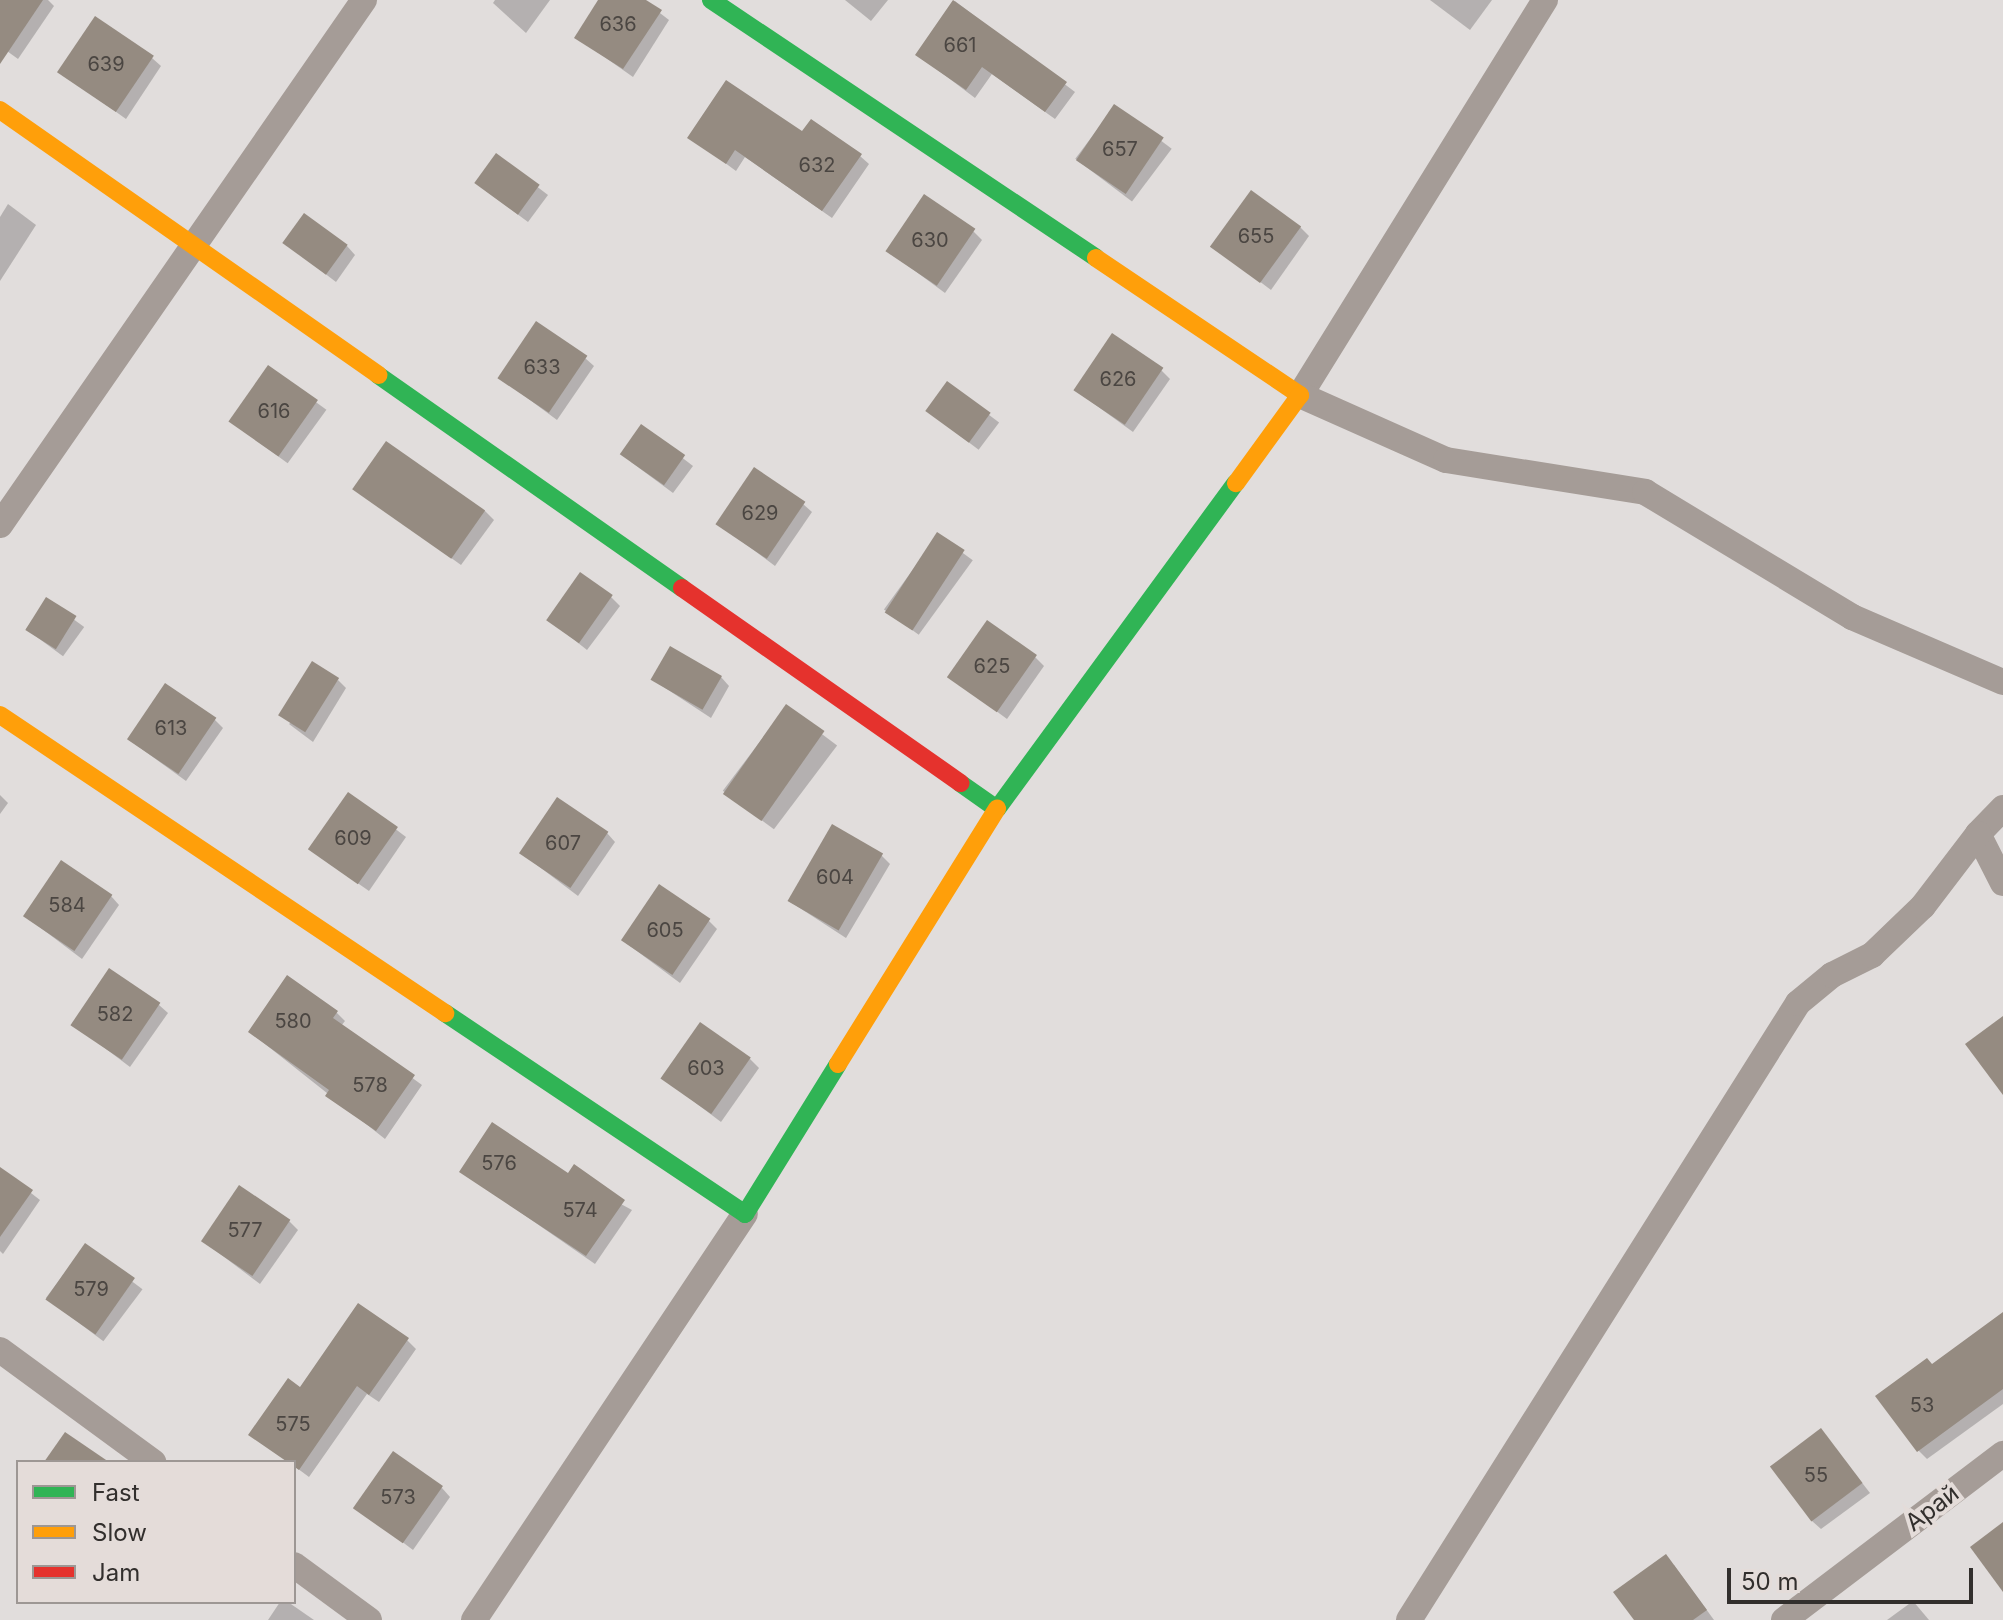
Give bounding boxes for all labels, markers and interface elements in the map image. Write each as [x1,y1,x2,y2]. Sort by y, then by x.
house number: 636 [599,12,637,36]
house number: 661 [944,33,976,57]
house number: 639 [87,52,125,76]
house number: 657 [1102,137,1138,161]
house number: 632 [799,153,835,177]
house number: 655 [1238,224,1274,248]
house number: 630 [911,228,949,252]
house number: 633 [523,355,561,379]
house number: 626 [1099,367,1137,391]
house number: 616 [258,399,290,423]
house number: 629 [741,501,779,525]
house number: 625 [974,654,1010,678]
house number: 613 [155,716,187,740]
house number: 609 [334,826,372,850]
house number: 607 [545,831,581,855]
house number: 604 [816,865,854,889]
house number: 584 [48,893,86,917]
house number: 605 [646,918,684,942]
house number: 582 [97,1002,133,1026]
house number: 580 [274,1009,312,1033]
house number: 603 [687,1056,725,1080]
house number: 578 [352,1073,388,1097]
house number: 576 [481,1151,517,1175]
house number: 574 [562,1198,598,1222]
house number: 577 [227,1218,263,1242]
house number: 579 [73,1277,109,1301]
house number: 53 [1910,1393,1934,1417]
house number: 575 [275,1412,311,1436]
legend [16,1460,296,1604]
house number: 55 [1804,1463,1828,1487]
text: Fast [92,1478,140,1507]
street label: Арай [1900,1479,1964,1537]
house number: 573 [380,1485,416,1509]
text: Slow [92,1518,147,1547]
scale bar [1731,1552,1977,1602]
text: Jam [92,1558,140,1587]
text: 50 m [1741,1567,1799,1596]

